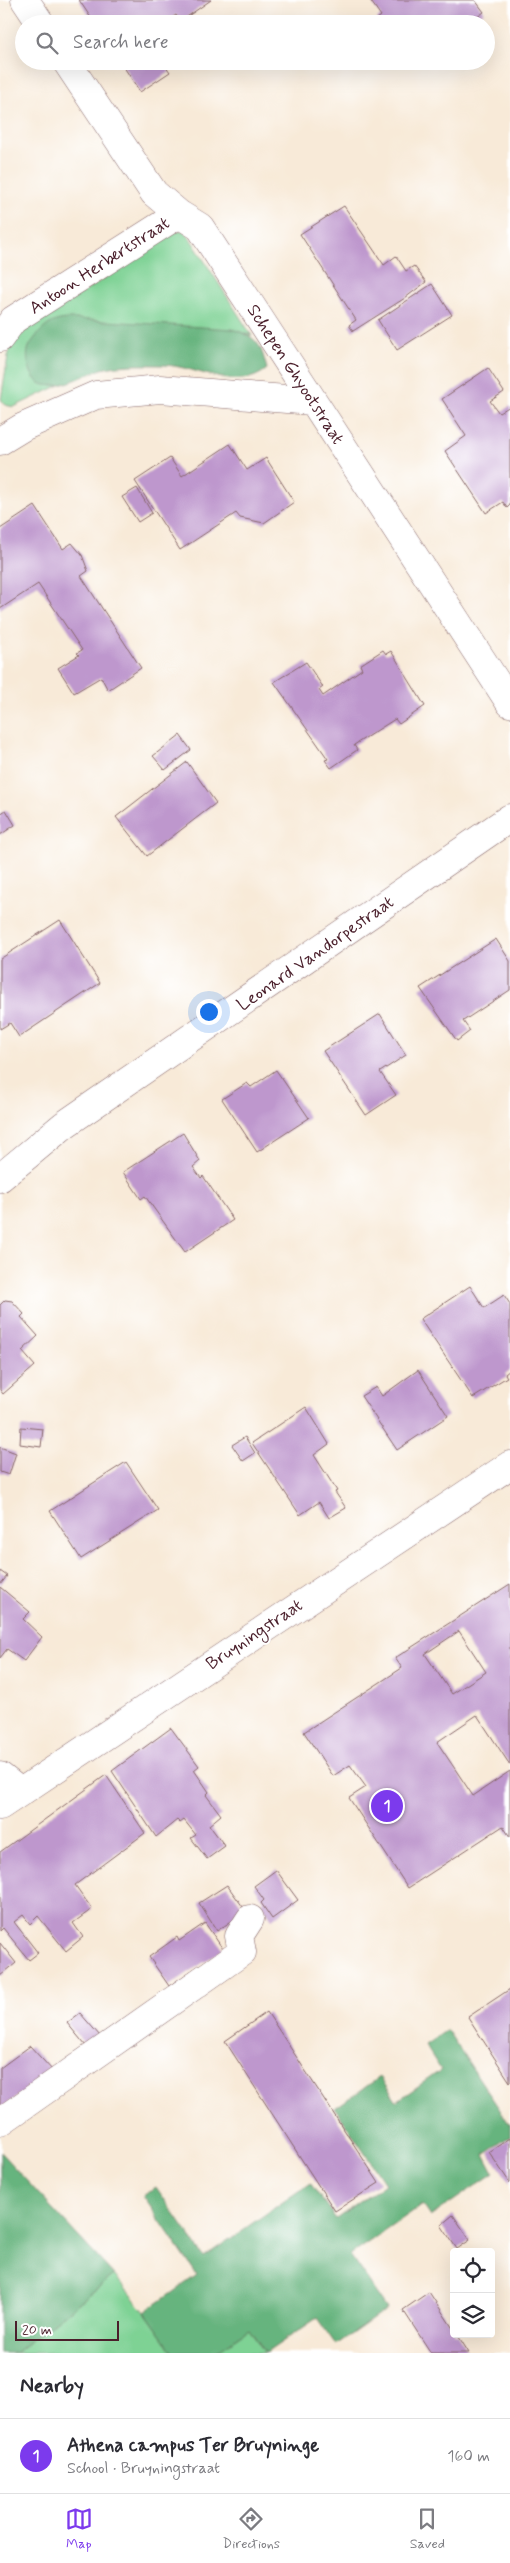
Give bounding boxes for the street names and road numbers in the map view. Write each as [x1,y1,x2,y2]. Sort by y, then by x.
street label: Antoon Herbertstraat [25,211,175,320]
street label: Schepen Ghyootstraat [241,300,350,449]
street label: Leonard Vandorpestraat [232,890,399,1017]
street label: Bruyningstraat [202,1594,308,1677]

